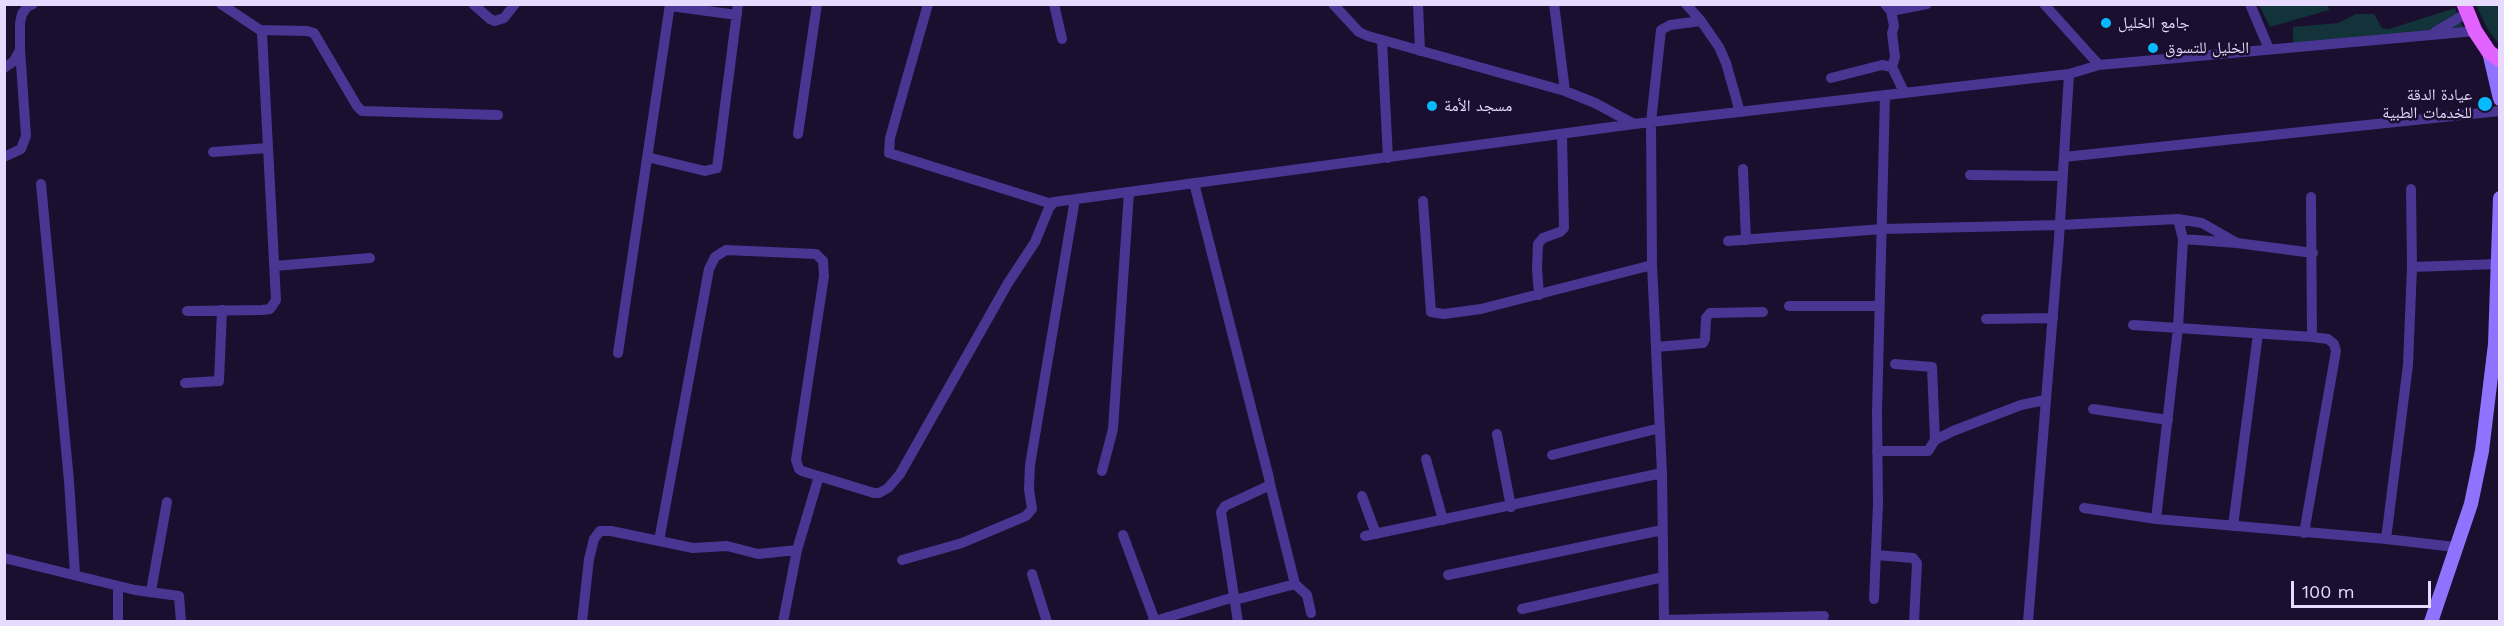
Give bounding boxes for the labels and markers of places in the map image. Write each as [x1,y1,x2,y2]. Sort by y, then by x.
place label: جامع الخليل [2118,13,2190,33]
marker: جامع الخليل [2099,16,2113,30]
place label: الخليل للتسوق [2165,38,2249,58]
marker: الخليل للتسوق [2146,41,2160,55]
place label: عيادة الدقة للخدمات الطبية [2382,85,2472,123]
marker: عيادة الدقة للخدمات الطبية [2476,95,2494,113]
place label: مسجد الأمة [1444,96,1512,116]
marker: مسجد الأمة [1425,99,1439,113]

